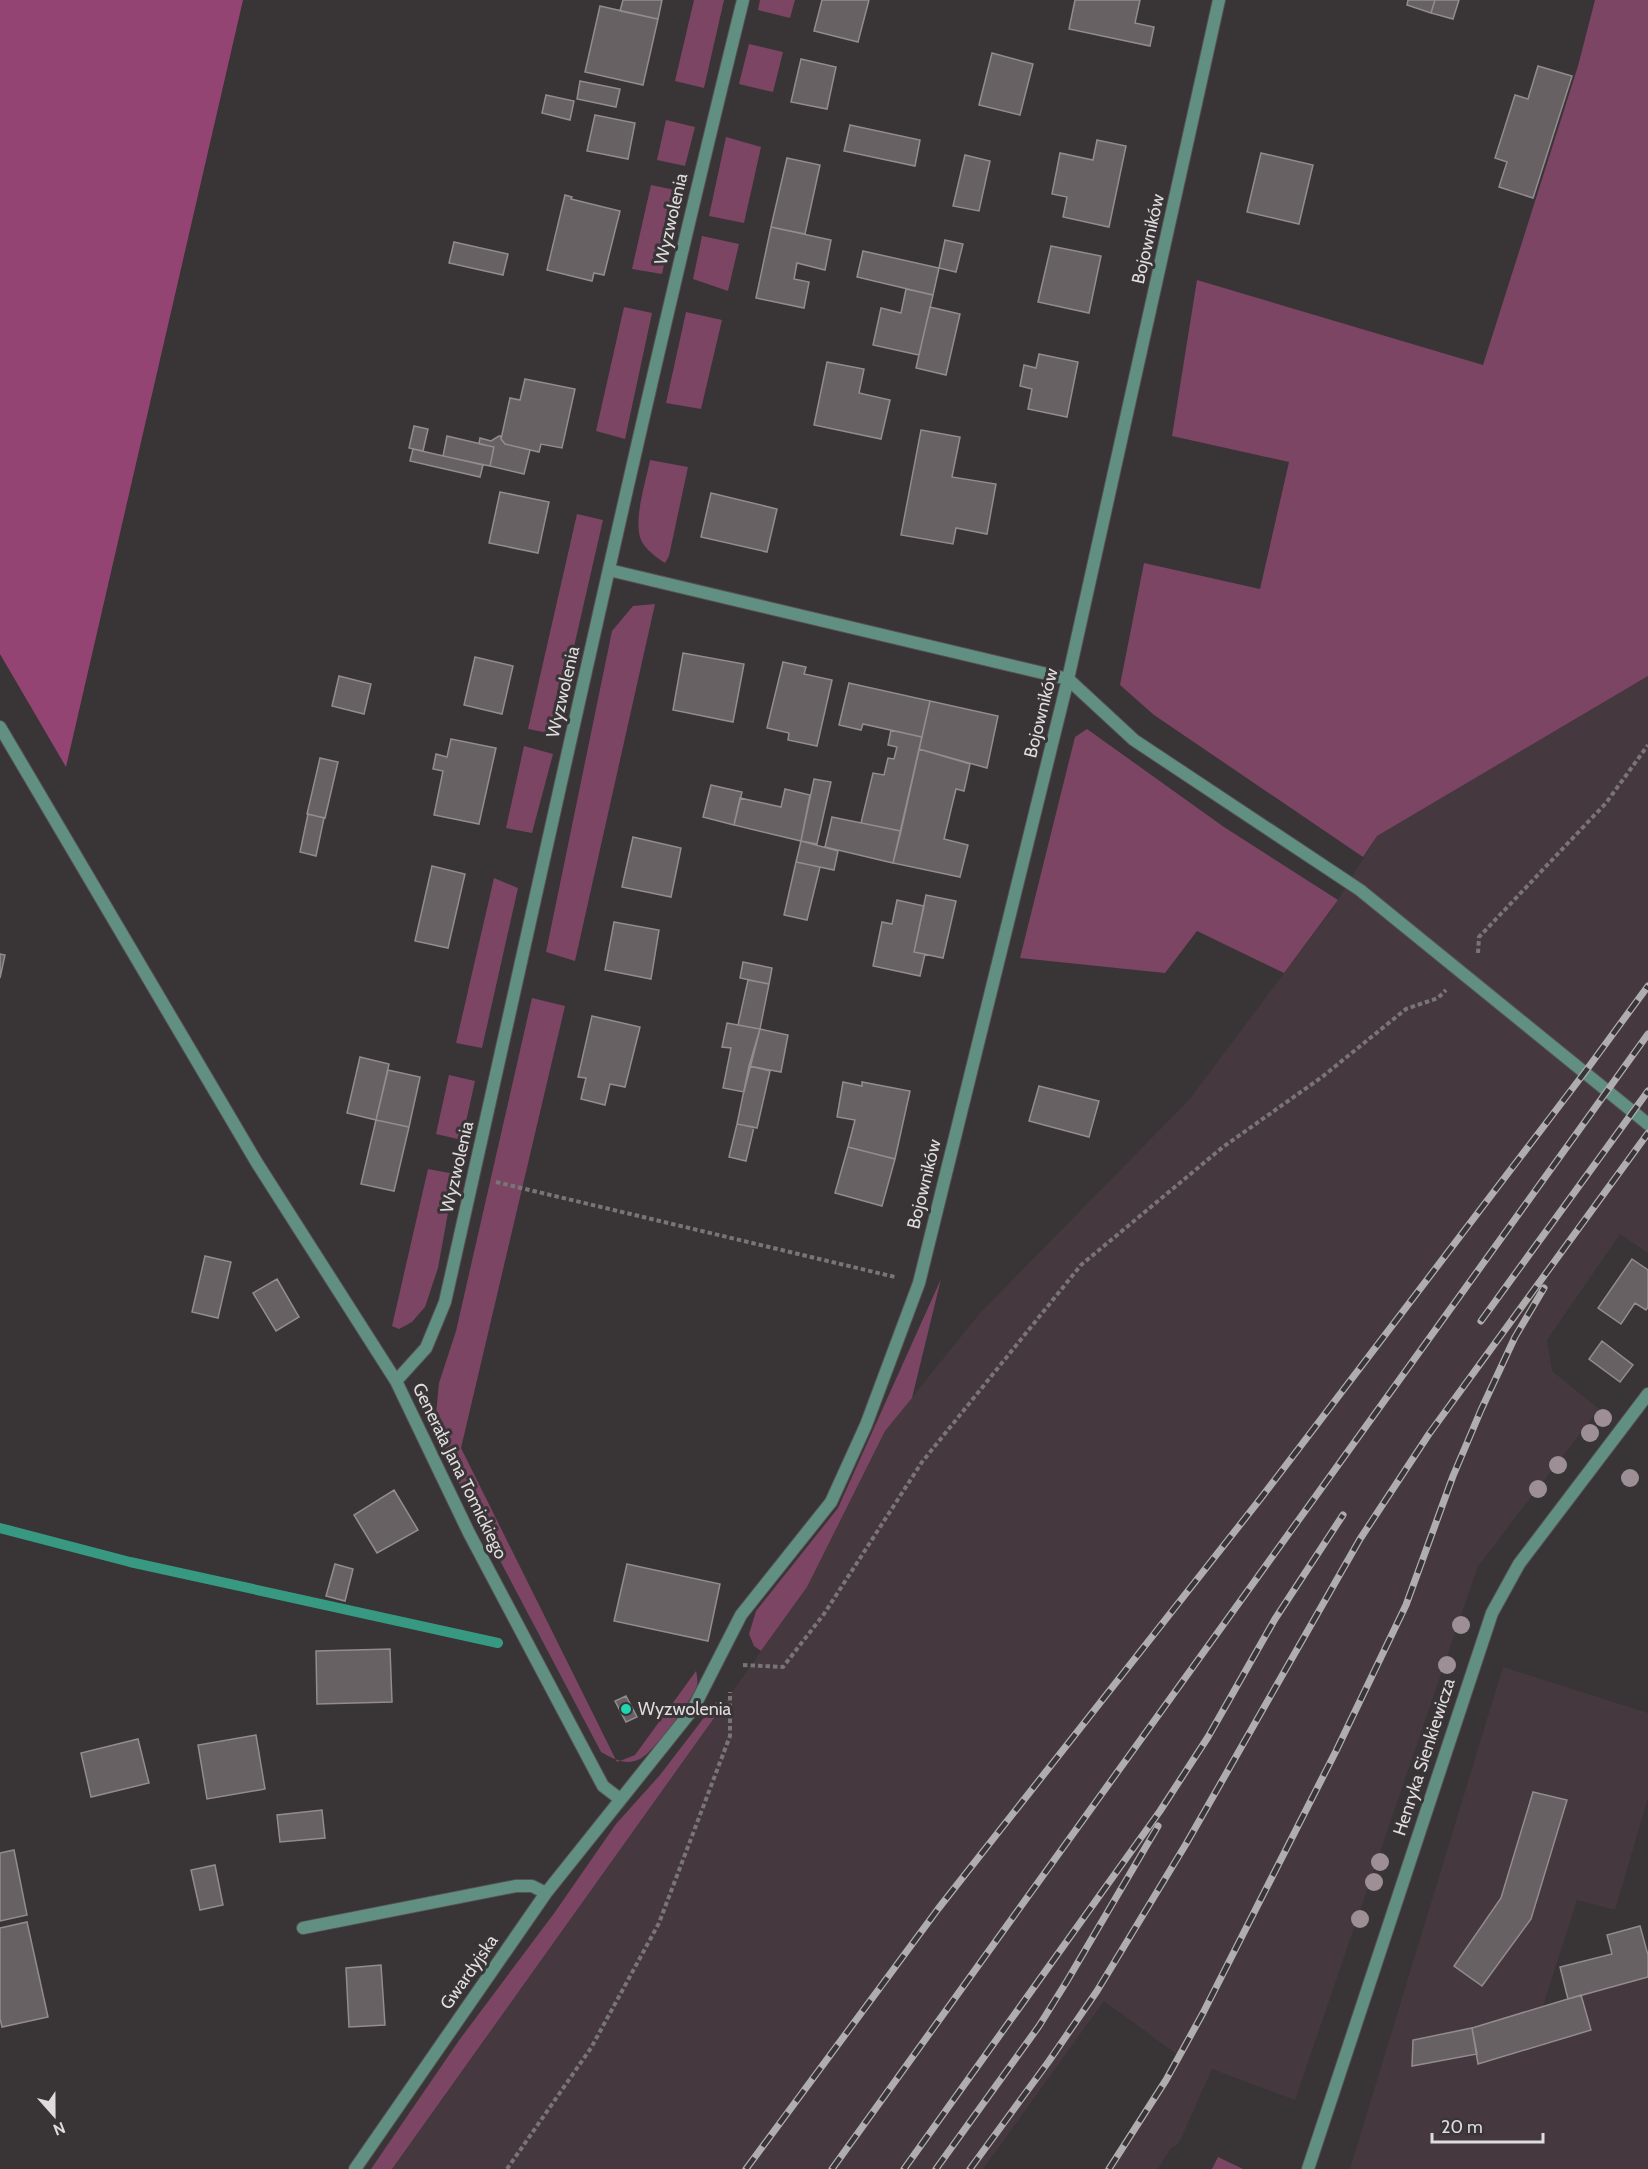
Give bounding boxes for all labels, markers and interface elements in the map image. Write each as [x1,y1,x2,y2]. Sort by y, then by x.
street label: Wyzwolenia [650,171,692,267]
street label: Bojowników [1127,192,1169,286]
street label: Wyzwolenia [542,644,584,740]
street label: Bojowników [1019,666,1063,760]
street label: Wyzwolenia [436,1119,478,1215]
street label: Bojowników [902,1137,946,1231]
street label: Generała Jana Tomickiego [408,1379,512,1563]
street label: Henryka Sienkiewicza [1388,1675,1460,1838]
place label: Wyzwolenia [638,1698,732,1720]
marker: Wyzwolenia [619,1702,633,1716]
street label: Gwardyjska [435,1930,503,2014]
north arrow [24,2085,84,2145]
scale bar [1432,2106,1543,2144]
text: 20 m [1441,2116,1483,2138]
text: N [51,2118,68,2139]

